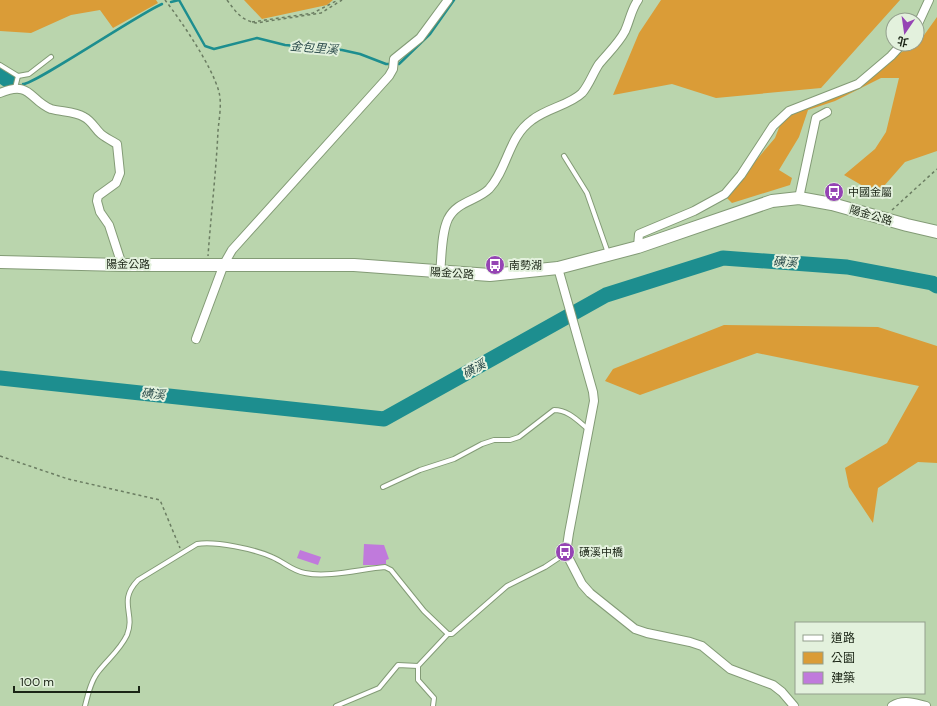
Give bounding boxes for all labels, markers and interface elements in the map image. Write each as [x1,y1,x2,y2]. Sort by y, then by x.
north arrow [885,12,925,52]
text: 北 [896,34,910,50]
water label: 金包里溪 [289,38,341,58]
bus stop icon: 中國金屬 [823,181,845,203]
place label: 中國金屬 [848,185,892,199]
street label: 陽金公路 [848,202,894,228]
water label: 磺溪 [772,253,800,271]
bus stop icon: 南勢湖 [484,254,506,276]
street label: 陽金公路 [106,257,150,271]
place label: 南勢湖 [509,258,542,272]
street label: 陽金公路 [430,264,474,282]
water label: 磺溪 [460,355,490,382]
water label: 磺溪 [140,385,168,403]
bus stop icon: 磺溪中橋 [554,541,576,563]
place label: 磺溪中橋 [579,545,623,559]
legend [795,622,925,694]
text: 道路 [831,630,855,646]
text: 公園 [831,650,855,666]
scale bar [14,668,139,694]
text: 建築 [831,670,855,686]
text: 100 m [20,674,54,690]

